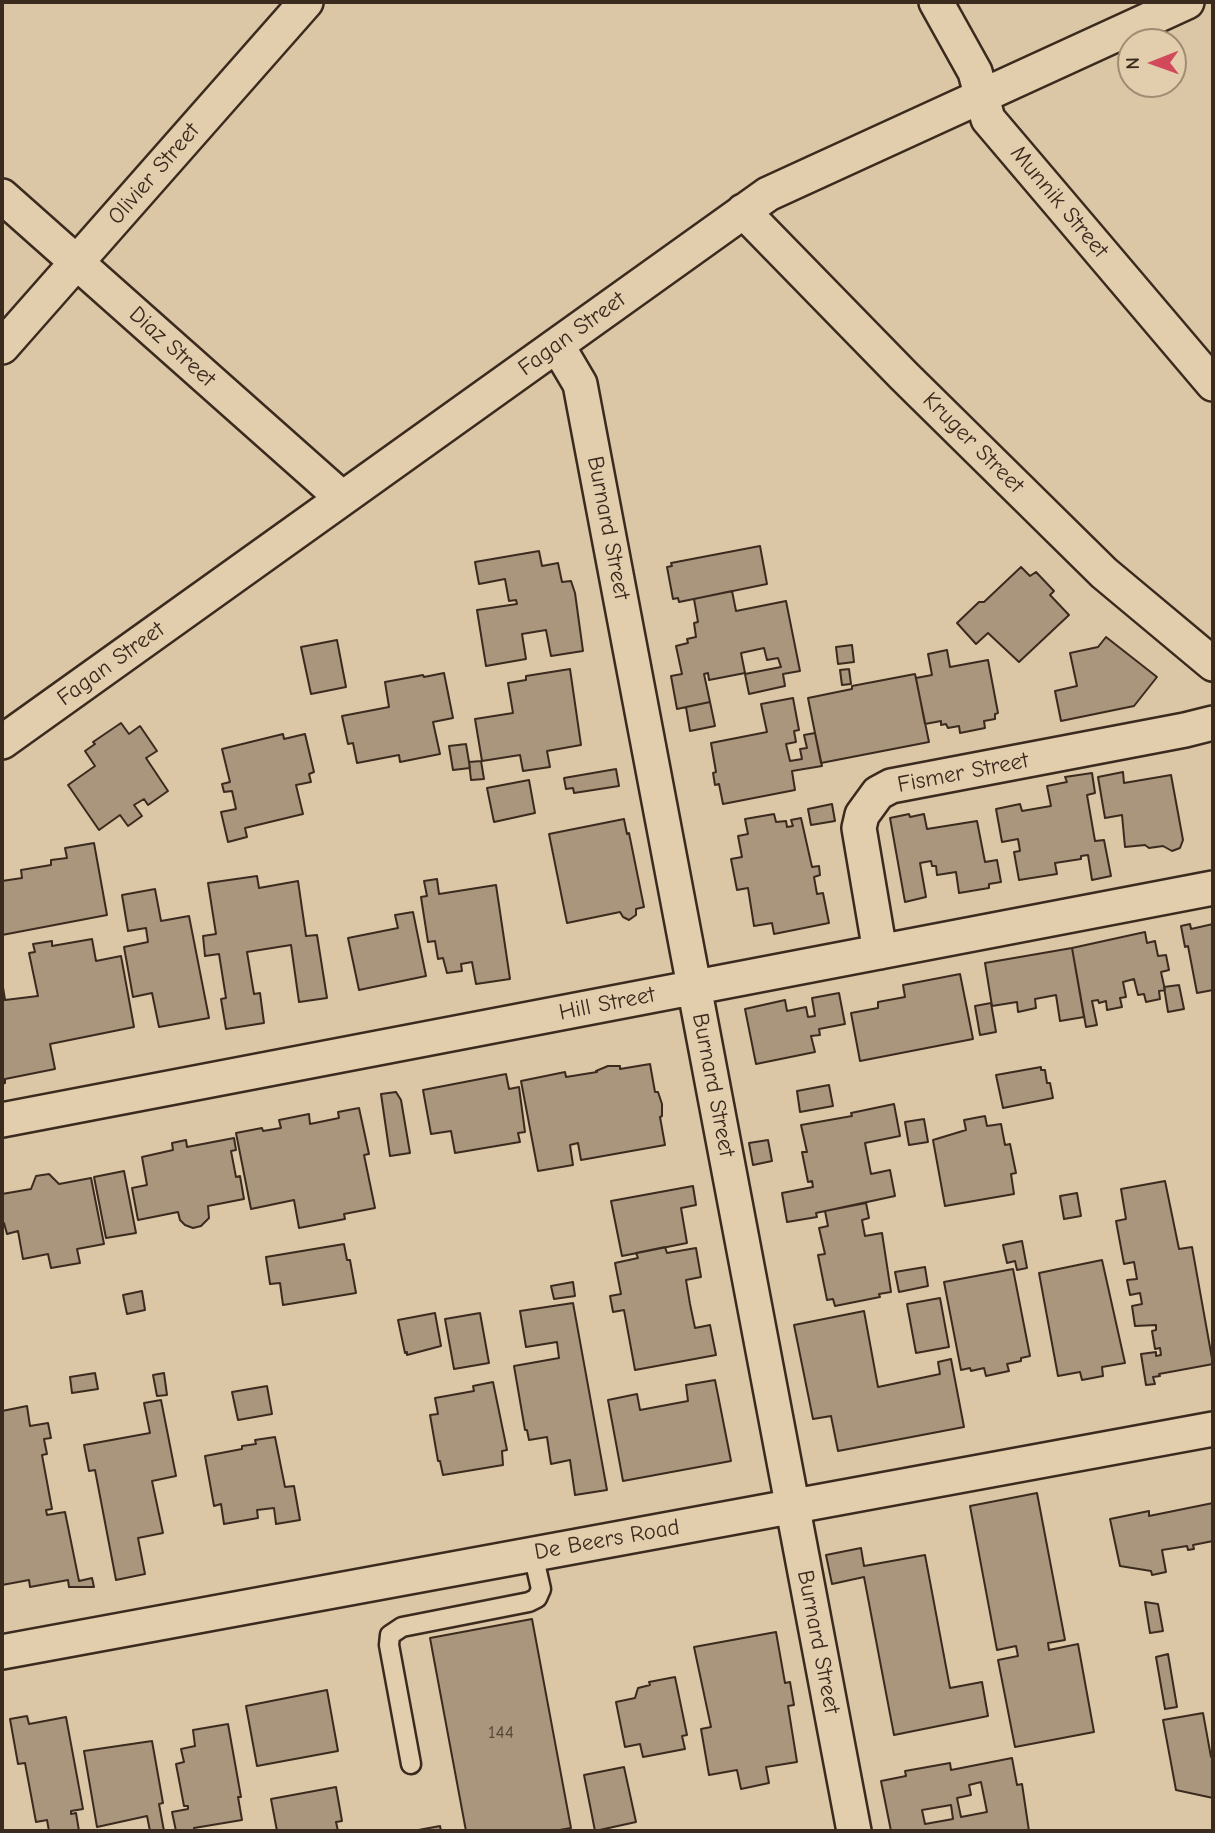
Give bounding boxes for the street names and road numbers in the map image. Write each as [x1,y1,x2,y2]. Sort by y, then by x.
street label: Olivier Street [102,117,206,231]
street label: Munnik Street [1004,140,1114,264]
street label: Fagan Street [513,286,631,382]
street label: Diaz Street [123,301,221,393]
street label: Kruger Street [917,387,1029,499]
street label: Burnard Street [581,454,635,602]
street label: Fagan Street [52,616,170,712]
street label: Fismer Street [895,747,1031,799]
street label: Hill Street [557,981,657,1027]
street label: Burnard Street [686,1011,740,1159]
street label: De Beers Road [532,1514,682,1566]
street label: Burnard Street [791,1568,845,1716]

